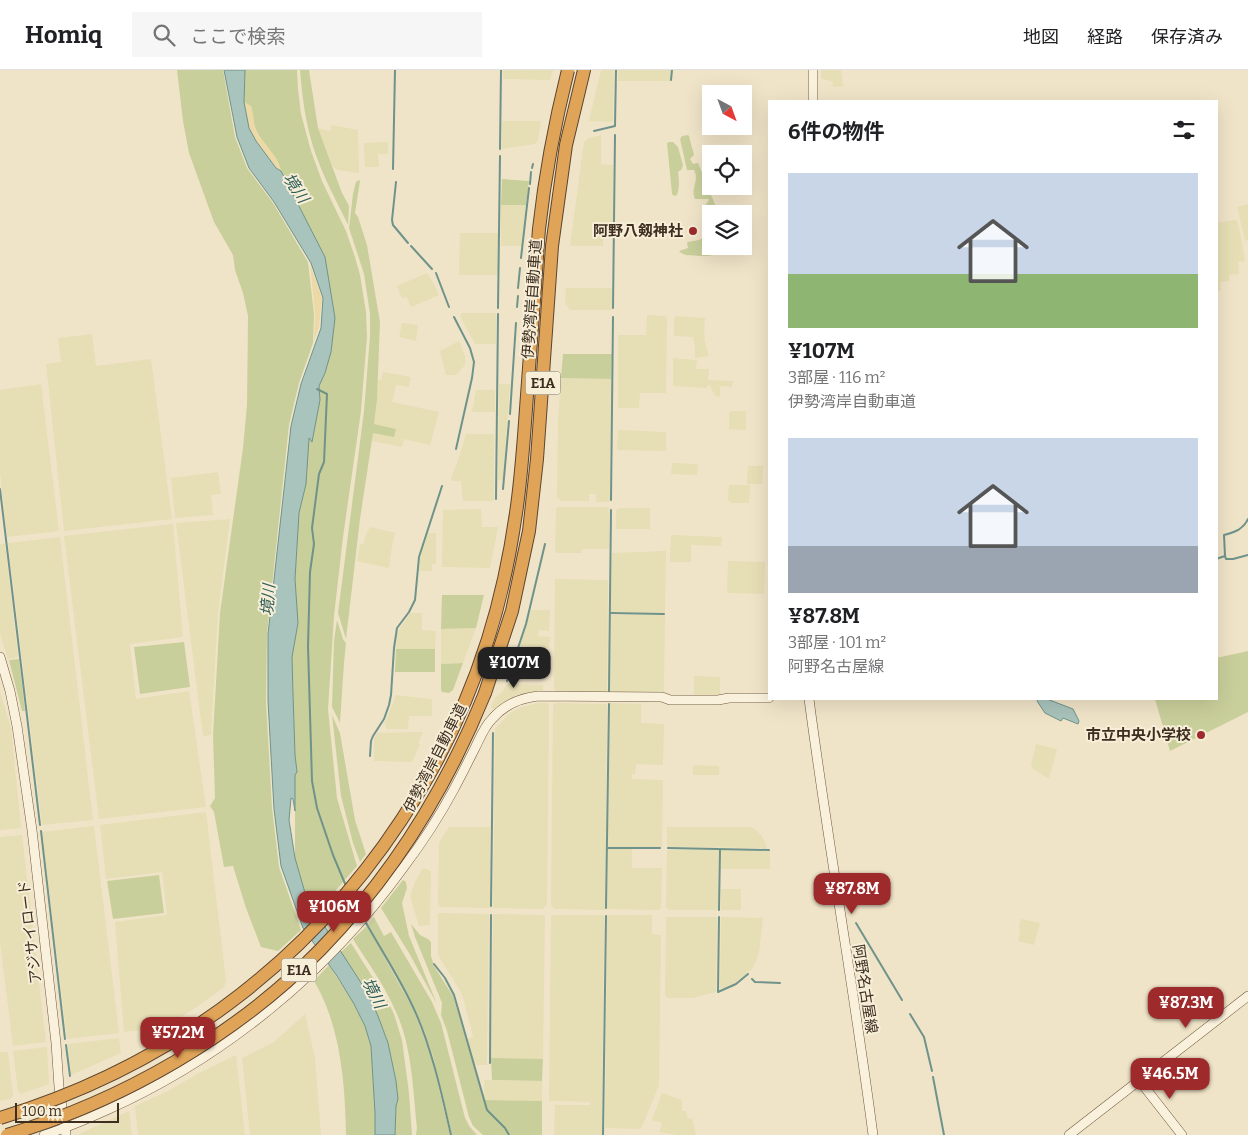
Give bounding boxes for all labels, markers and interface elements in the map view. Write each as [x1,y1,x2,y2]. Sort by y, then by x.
search box [132,12,482,57]
text: Homiq [25,21,102,49]
icon: search [150,21,178,49]
text: ここで検索 [190,25,285,48]
text: 地図 [1023,26,1059,48]
text: 経路 [1087,26,1123,48]
text: 保存済み [1151,26,1223,48]
north arrow [702,85,752,135]
map controls [702,85,752,255]
icon: filters [1170,116,1198,144]
text: 6件の物件 [788,119,884,145]
button: locate [702,145,752,195]
water label: 境川 [279,169,314,208]
button: layers [702,205,752,255]
icon: home [948,206,1038,296]
place label: 阿野八剱神社 [593,222,683,240]
marker: 阿野八剱神社 [687,225,699,237]
street label: 伊勢湾岸自動車道 [519,239,545,359]
text: ¥107M [788,338,855,364]
text: 3部屋 · 116 m² [788,368,885,387]
road number: E1A [526,372,560,394]
text: 伊勢湾岸自動車道 [788,392,916,411]
icon: home [948,471,1038,561]
water label: 境川 [257,581,279,617]
text: ¥87.8M [788,603,860,629]
text: 3部屋 · 101 m² [788,633,886,652]
pin: ¥107M [479,646,549,689]
text: ¥107M [489,653,539,672]
text: 阿野名古屋線 [788,657,884,676]
street label: 伊勢湾岸自動車道 [400,700,470,816]
place label: 市立中央小学校 [1086,726,1191,744]
marker: 市立中央小学校 [1195,729,1207,741]
pin: ¥87.8M [811,872,893,915]
street label: アジサイロード [15,879,45,985]
text: ¥87.8M [825,879,879,898]
pin: ¥106M [299,890,369,933]
text: ¥106M [308,897,360,916]
street label: 阿野名古屋線 [849,943,881,1035]
road number: E1A [282,958,316,982]
water label: 境川 [358,974,391,1013]
pin: ¥87.3M [1145,986,1227,1029]
text: ¥87.3M [1159,993,1213,1012]
pin: ¥57.2M [137,1016,219,1059]
text: ¥57.2M [151,1023,205,1042]
pin: ¥46.5M [1129,1058,1211,1100]
text: ¥46.5M [1142,1064,1198,1083]
scale bar [15,1100,119,1123]
text: 100 m [22,1103,62,1120]

